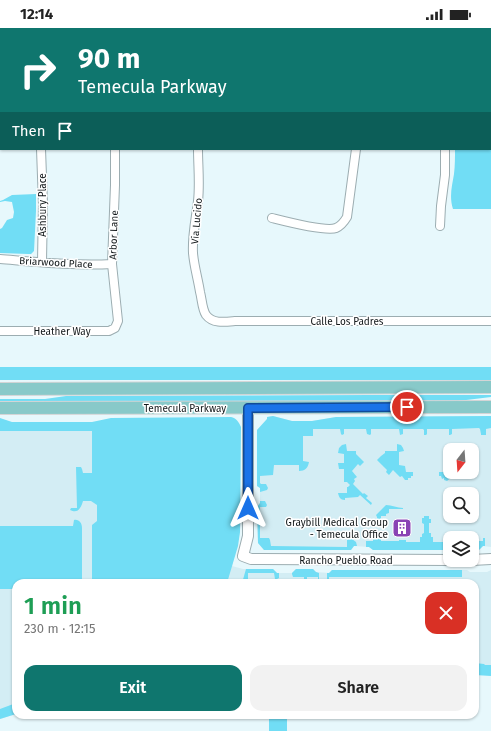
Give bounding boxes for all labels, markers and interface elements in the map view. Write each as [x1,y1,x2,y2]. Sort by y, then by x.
text: 12:14 [20,5,53,23]
text: 90 m [78,42,140,75]
icon: right [12,44,64,96]
text: Temecula Parkway [78,76,227,98]
icon: arrive [54,120,76,142]
text: Then [12,122,46,140]
street label: Ashbury Place [37,173,49,237]
street label: Via Lucido [189,197,205,245]
street label: Arbor Lane [107,210,121,260]
street label: Briarwood Place [19,255,93,271]
street label: Calle Los Padres [311,316,384,328]
street label: Heather Way [33,326,91,338]
pin [390,390,424,424]
icon: arrive [396,396,418,418]
street label: Temecula Parkway [144,403,226,415]
north arrow [443,443,479,479]
map controls [443,443,479,567]
position arrow [227,487,269,529]
button: search [443,487,479,523]
place label: Graybill Medical Group - Temecula Office [286,517,388,541]
building icon: Graybill Medical Group - Temecula Office [391,517,413,539]
button: layers [443,531,479,567]
street label: Rancho Pueblo Road [299,555,393,567]
text: 1 min [24,592,82,620]
button: close [425,592,467,634]
text: 230 m · 12:15 [24,621,96,636]
button: Exit [24,665,242,711]
button: Share [250,665,467,711]

